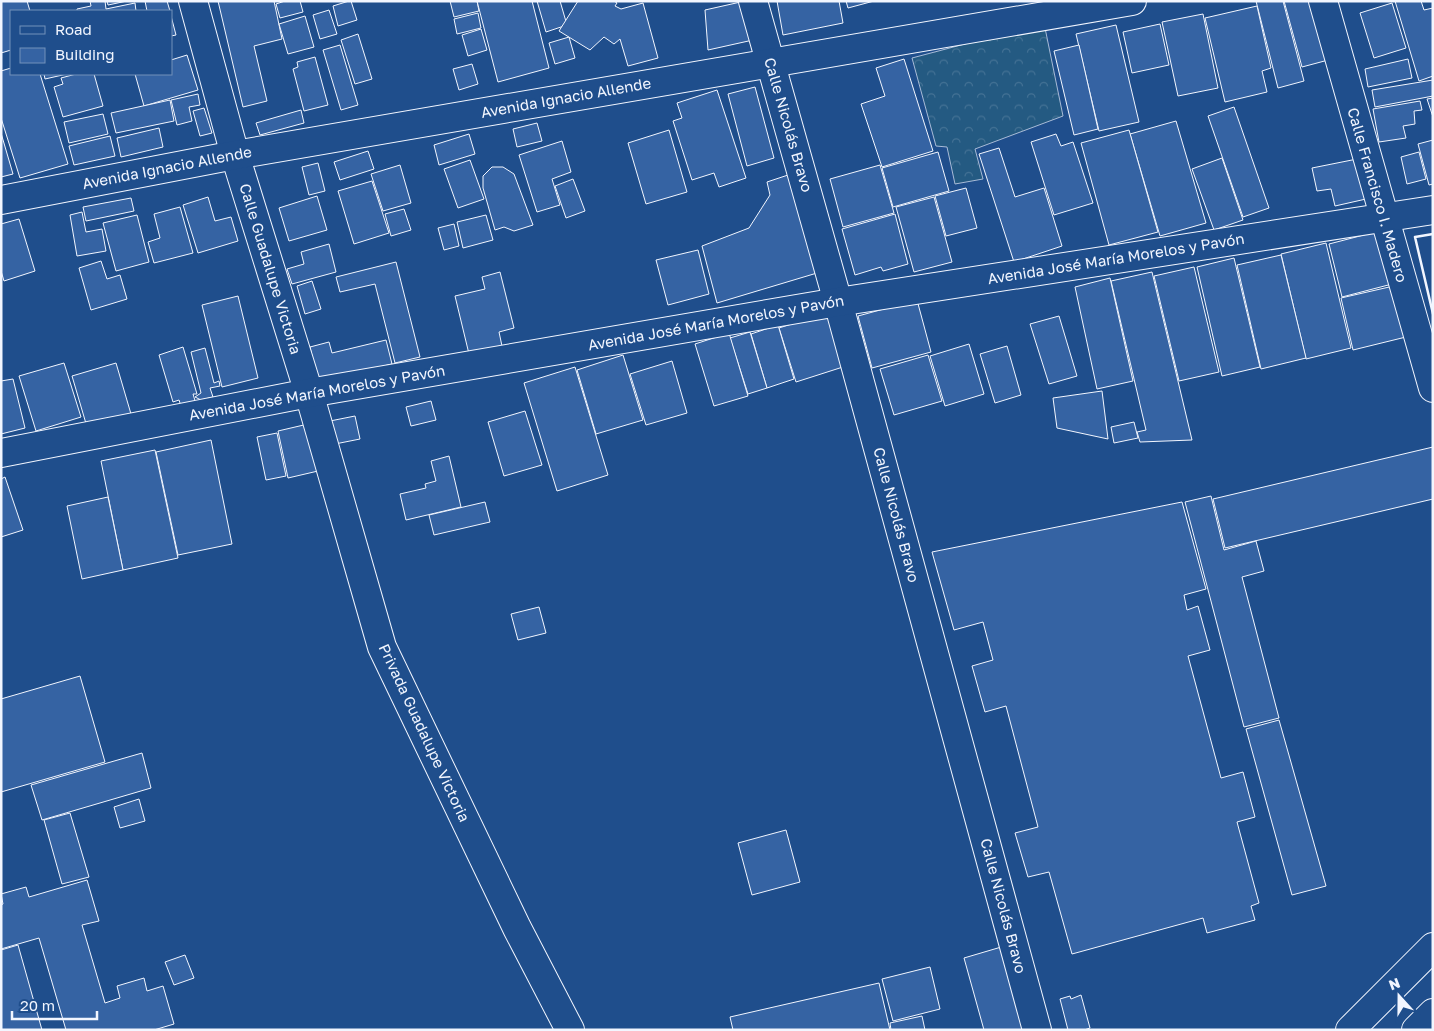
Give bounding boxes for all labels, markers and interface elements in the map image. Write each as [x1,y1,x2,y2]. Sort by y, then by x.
legend [10,10,172,75]
text: Road [55,20,92,38]
text: Building [55,45,115,63]
street label: Calle Nicolás Bravo [761,55,817,194]
street label: Avenida Ignacio Allende [479,73,653,121]
street label: Calle Francisco I. Madero [1344,105,1412,284]
street label: Avenida Ignacio Allende [81,142,253,192]
street label: Calle Guadalupe Victoria [236,181,306,356]
street label: Avenida José María Morelos y Pavón [986,229,1246,287]
street label: Avenida José María Morelos y Pavón [586,291,845,353]
street label: Avenida José María Morelos y Pavón [187,361,446,423]
street label: Calle Nicolás Bravo [870,445,924,584]
street label: Privada Guadalupe Victoria [376,641,474,825]
street label: Calle Nicolás Bravo [977,836,1031,975]
north arrow [1374,971,1424,1021]
text: N [1386,974,1402,993]
scale bar [12,988,98,1020]
text: 20 m [20,996,55,1014]

